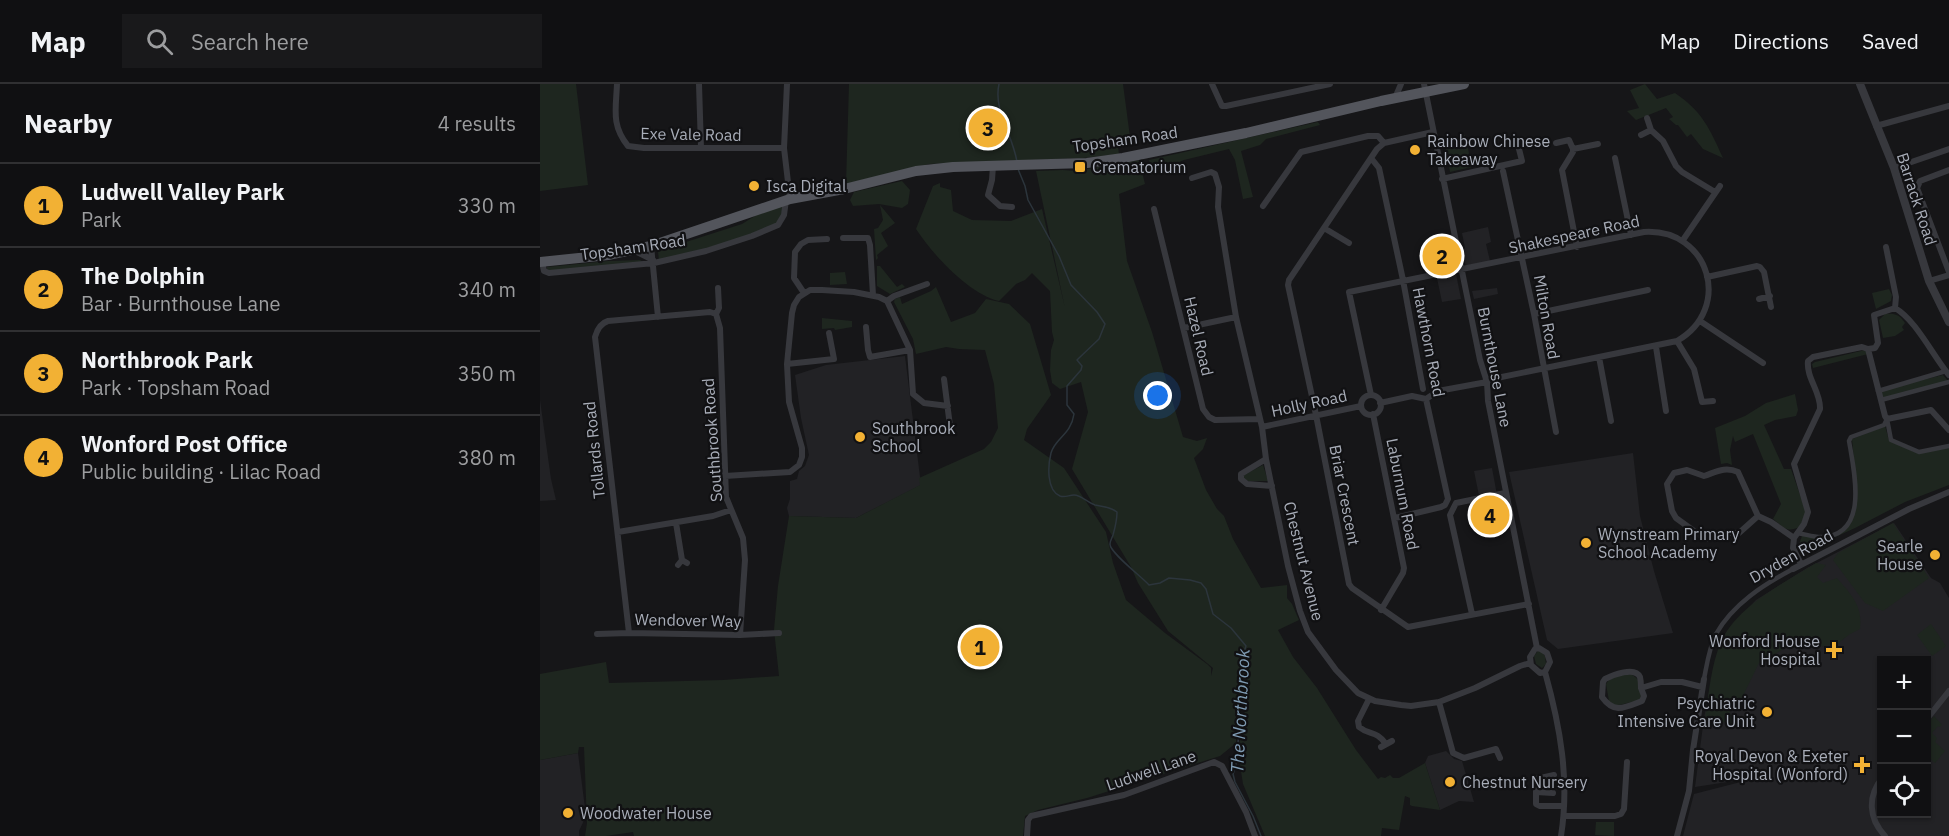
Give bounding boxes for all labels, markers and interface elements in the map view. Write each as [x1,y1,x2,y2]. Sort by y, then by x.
search box [122,14,542,68]
text: Map [30,23,86,60]
icon: search [143,25,176,58]
text: Search here [191,27,309,56]
text: Map [1660,27,1700,55]
text: Directions [1733,27,1829,55]
text: Saved [1862,27,1919,55]
text: Nearby [24,106,112,140]
pin: 3 [968,106,1008,150]
text: 4 results [438,110,516,137]
street label: Topsham Road [1071,122,1179,156]
street label: Exe Vale Road [640,123,742,145]
place label: Rainbow Chinese Takeaway [1427,131,1551,169]
marker: Rainbow Chinese Takeaway [1408,143,1422,157]
street label: Barrack Road [1893,150,1941,248]
place label: Crematorium [1092,157,1186,177]
marker: Crematorium [1073,160,1087,174]
place label: Isca Digital [766,176,846,196]
text: Ludwell Valley Park [81,177,284,206]
marker: Isca Digital [747,179,761,193]
text: 1 [38,192,50,219]
text: 330 m [458,192,516,219]
text: Park [81,206,121,233]
street label: Shakespeare Road [1507,210,1641,258]
street label: Topsham Road [579,230,687,264]
pin: 2 [1422,234,1462,279]
text: The Dolphin [81,261,205,290]
street label: Milton Road [1530,273,1564,361]
text: 2 [38,276,50,303]
text: 340 m [458,276,516,303]
street label: Hawthorn Road [1409,285,1449,399]
text: Bar · Burnthouse Lane [81,290,281,317]
street label: Hazel Road [1180,294,1218,378]
street label: Burnthouse Lane [1474,305,1516,429]
text: Northbrook Park [81,345,253,374]
text: 3 [38,360,50,387]
text: 350 m [458,360,516,387]
text: Park · Topsham Road [81,374,270,401]
street label: Southbrook Road [698,377,726,503]
your location [1143,381,1172,410]
street label: Holly Road [1269,385,1349,421]
street label: Tollards Road [579,400,609,500]
place label: Southbrook School [872,418,956,456]
text: Wonford Post Office [81,429,288,458]
marker: Southbrook School [853,430,867,444]
street label: Laburnum Road [1382,436,1424,552]
street label: Briar Crescent [1325,443,1365,547]
text: 4 [38,444,50,471]
text: 380 m [458,444,516,471]
text: Public building · Lilac Road [81,458,321,485]
pin: 4 [1470,492,1510,538]
street label: Chestnut Avenue [1280,499,1329,623]
place label: Wynstream Primary School Academy [1598,524,1739,562]
street label: Dryden Road [1746,525,1836,587]
marker: Wynstream Primary School Academy [1579,536,1593,550]
place label: Searle House [1877,536,1923,574]
marker: Searle House [1928,548,1942,562]
street label: Wendover Way [634,609,742,631]
pin: 1 [960,624,1000,670]
place label: Wonford House Hospital [1709,631,1820,669]
marker: Wonford House Hospital [1825,641,1843,659]
water label: The Northbrook [1225,648,1255,774]
map controls [1877,656,1931,818]
button: + [1877,656,1931,710]
place label: Psychiatric Intensive Care Unit [1618,693,1755,731]
marker: Psychiatric Intensive Care Unit [1760,705,1774,719]
button: − [1877,710,1931,764]
street label: Ludwell Lane [1103,745,1199,795]
place label: Royal Devon & Exeter Hospital (Wonford) [1695,746,1848,784]
marker: Royal Devon & Exeter Hospital (Wonford) [1853,756,1871,774]
button: locate [1877,764,1931,818]
place label: Chestnut Nursery [1462,772,1588,792]
marker: Chestnut Nursery [1443,775,1457,789]
place label: Woodwater House [580,803,712,823]
marker: Woodwater House [561,806,575,820]

